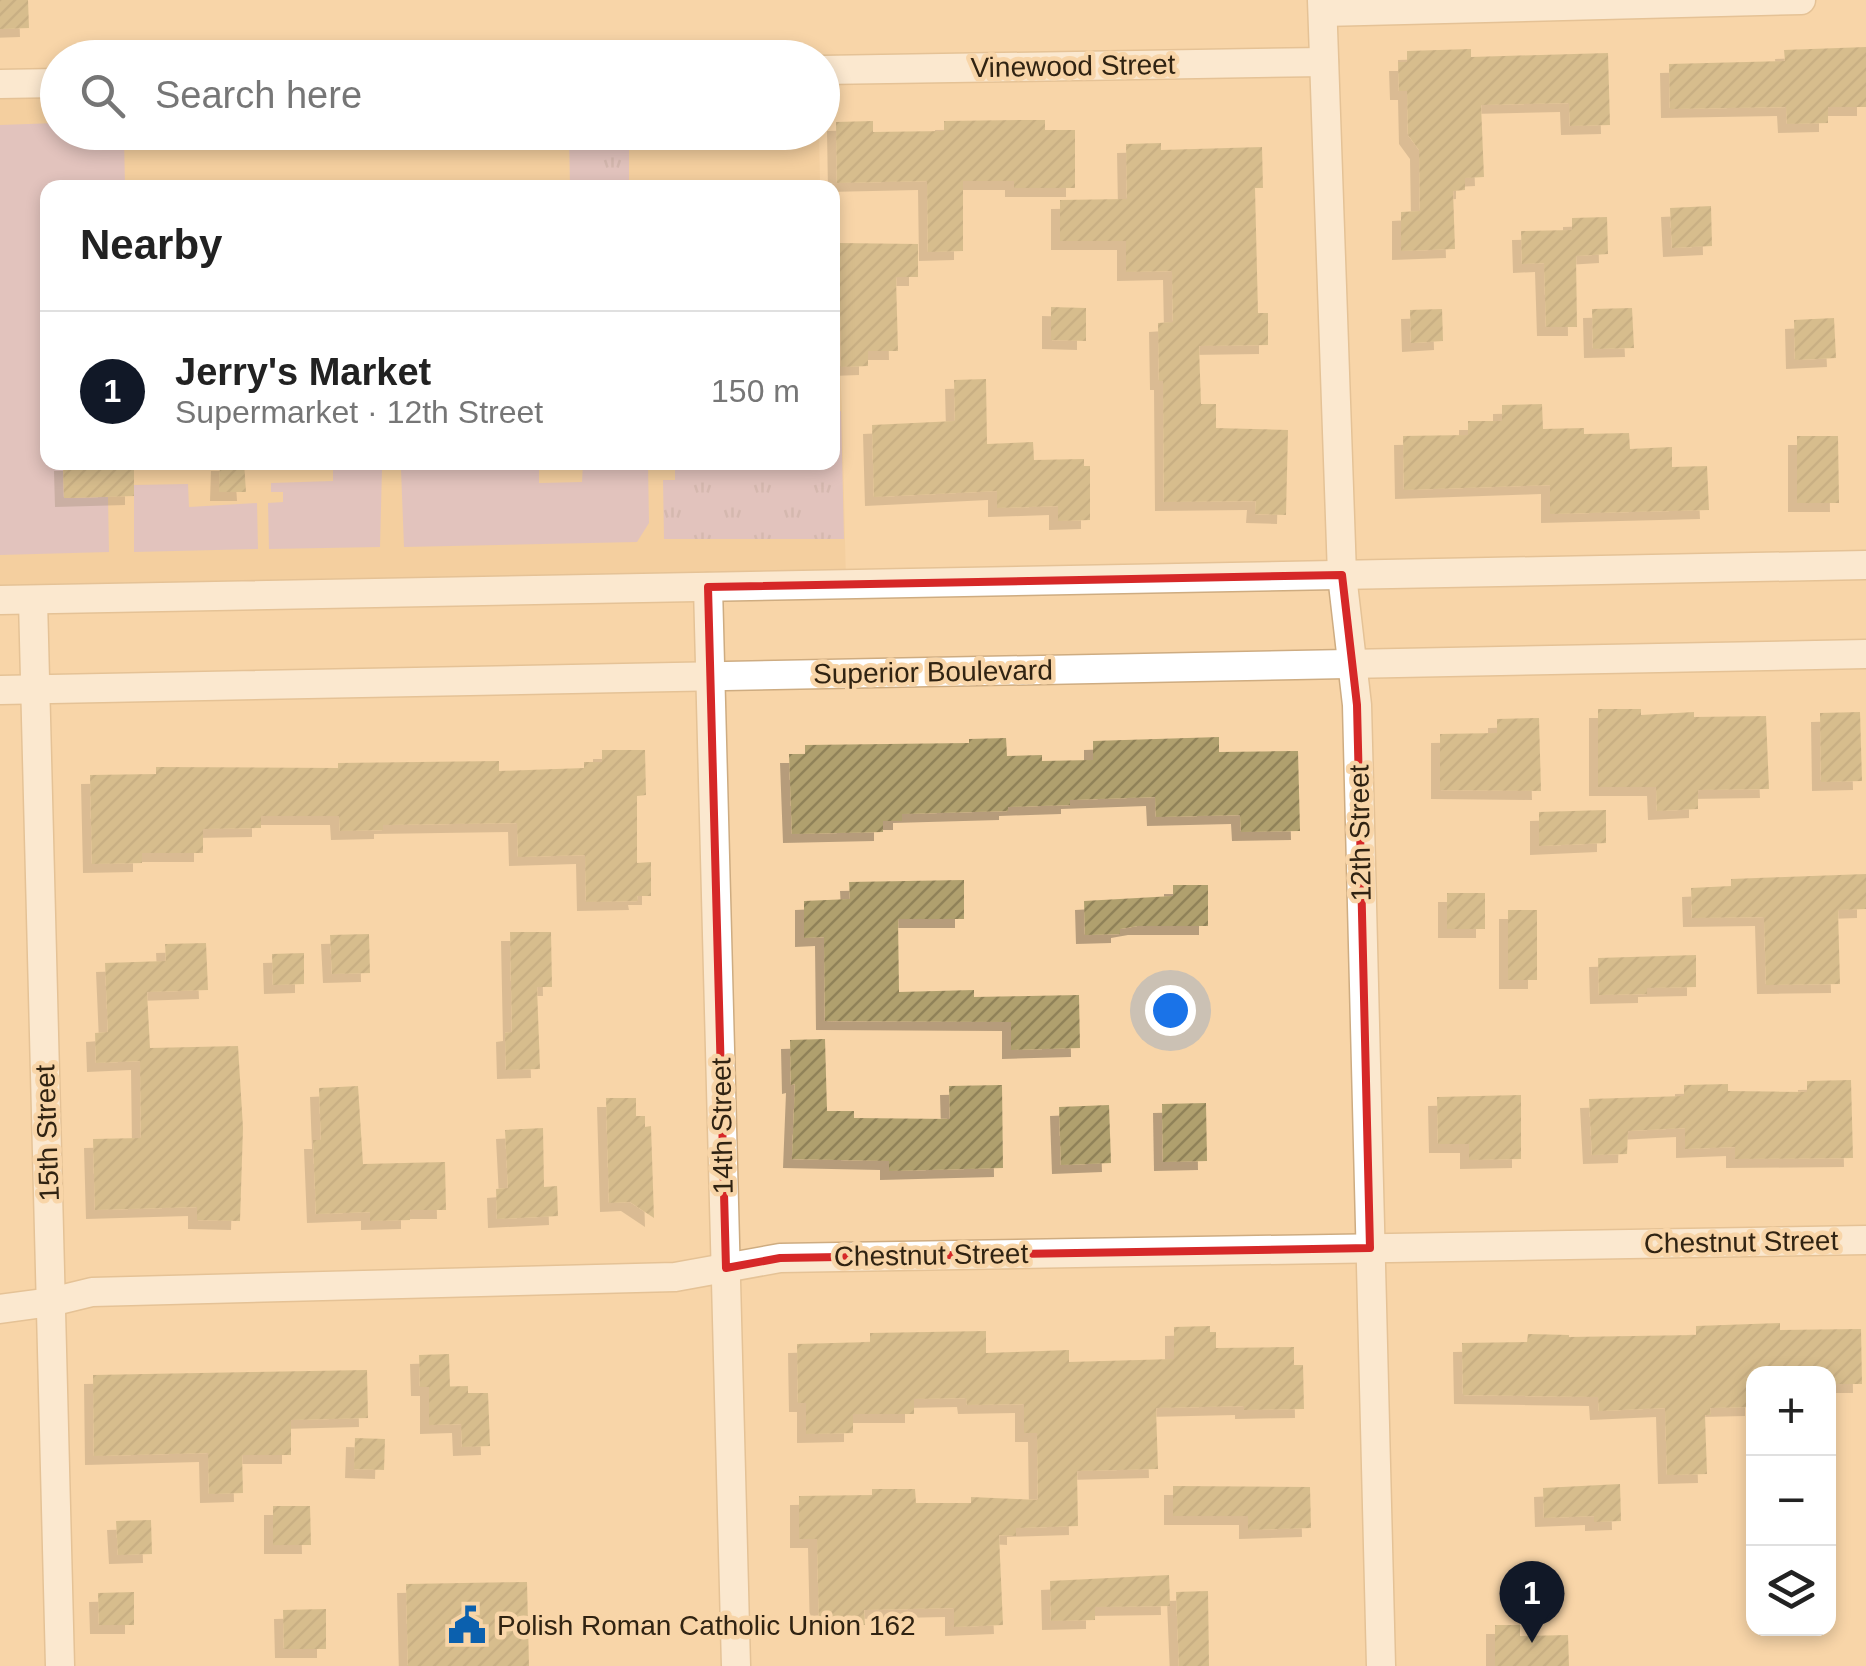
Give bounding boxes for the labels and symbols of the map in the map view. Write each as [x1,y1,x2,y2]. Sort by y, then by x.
street label: Vinewood Street [970,49,1176,83]
street label: Superior Boulevard [813,654,1053,690]
street label: 12th Street [1343,764,1377,902]
your location [1145,985,1196,1036]
street label: 14th Street [705,1057,739,1195]
street label: 15th Street [29,1064,65,1202]
street label: Chestnut Street [1643,1225,1839,1259]
street label: Chestnut Street [833,1238,1029,1272]
pin: 1 [1500,1560,1564,1643]
public building icon: Polish Roman Catholic Union 162 [446,1604,488,1646]
place label: Polish Roman Catholic Union 162 [497,1610,916,1641]

